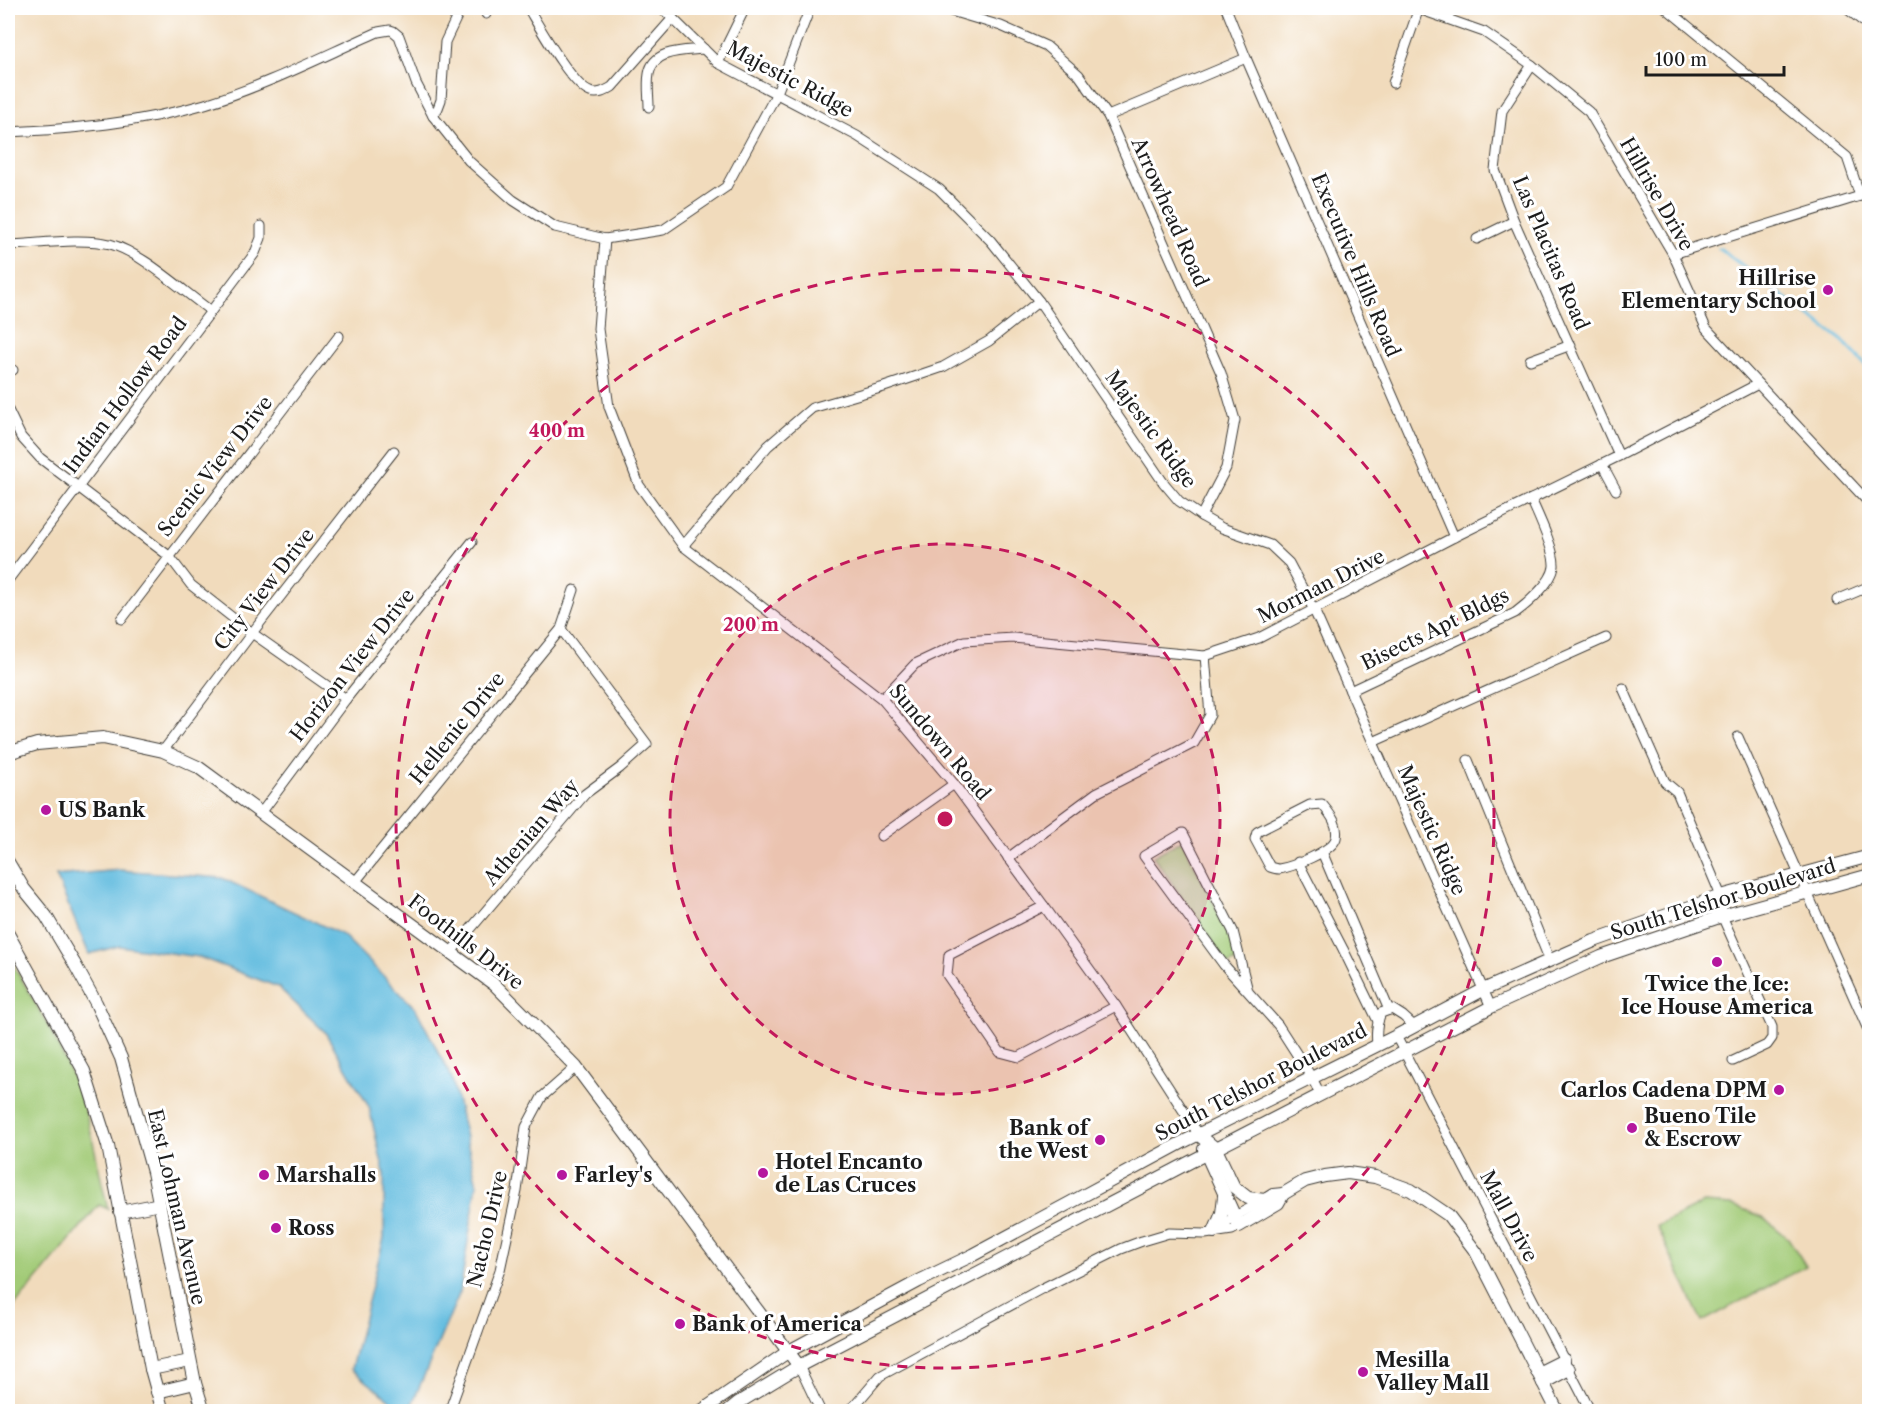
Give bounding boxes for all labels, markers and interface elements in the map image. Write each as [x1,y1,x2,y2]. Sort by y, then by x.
street label: Majestic Ridge [723,36,857,122]
scale bar [1646,39,1784,77]
text: 100 m [1655,49,1707,71]
street label: Arrowhead Road [1126,133,1214,290]
street label: Hillrise Drive [1615,133,1699,255]
street label: Executive Hills Road [1306,169,1406,361]
street label: Las Placitas Road [1508,172,1594,334]
place label: Hillrise Elementary School [1621,266,1816,313]
marker: Hillrise Elementary School [1821,283,1835,297]
street label: Indian Hollow Road [58,312,192,478]
street label: Majestic Ridge [1100,365,1202,493]
street label: Scenic View Drive [153,391,277,541]
text: 400 m [529,420,585,442]
street label: City View Drive [209,523,319,655]
street label: Morman Drive [1253,544,1389,628]
street label: Bisects Apt Bldgs [1357,583,1513,675]
street label: Horizon View Drive [285,584,419,746]
text: 200 m [723,614,779,636]
street label: Hellenic Drive [404,667,510,789]
street label: Sundown Road [884,679,996,805]
street label: Majestic Ridge [1393,761,1471,899]
street label: Athenian Way [478,773,584,891]
place label: US Bank [58,798,146,822]
marker: US Bank [39,803,53,817]
centre of rings [935,809,955,829]
street label: South Telshor Boulevard [1607,853,1839,945]
street label: Foothills Drive [403,889,529,995]
marker: Twice the Ice: Ice House America [1710,955,1724,969]
place label: Twice the Ice: Ice House America [1621,972,1813,1019]
street label: South Telshor Boulevard [1151,1018,1371,1146]
place label: Carlos Cadena DPM [1561,1078,1767,1102]
marker: Carlos Cadena DPM [1772,1083,1786,1097]
place label: Bueno Tile & Escrow [1644,1104,1756,1151]
street label: East Lohman Avenue [143,1107,211,1307]
place label: Bank of the West [999,1116,1091,1163]
marker: Bueno Tile & Escrow [1625,1121,1639,1135]
marker: Bank of the West [1093,1133,1107,1147]
place label: Hotel Encanto de Las Cruces [775,1150,923,1197]
place label: Marshalls [276,1163,376,1187]
place label: Farley's [574,1163,652,1187]
marker: Hotel Encanto de Las Cruces [756,1166,770,1180]
street label: Mall Drive [1475,1166,1543,1266]
marker: Marshalls [257,1168,271,1182]
street label: Nacho Drive [462,1168,512,1290]
marker: Farley's [555,1168,569,1182]
place label: Ross [288,1216,335,1240]
marker: Ross [269,1221,283,1235]
place label: Bank of America [692,1312,863,1336]
marker: Bank of America [673,1317,687,1331]
place label: Mesilla Valley Mall [1374,1348,1489,1395]
marker: Mesilla Valley Mall [1356,1365,1370,1379]

